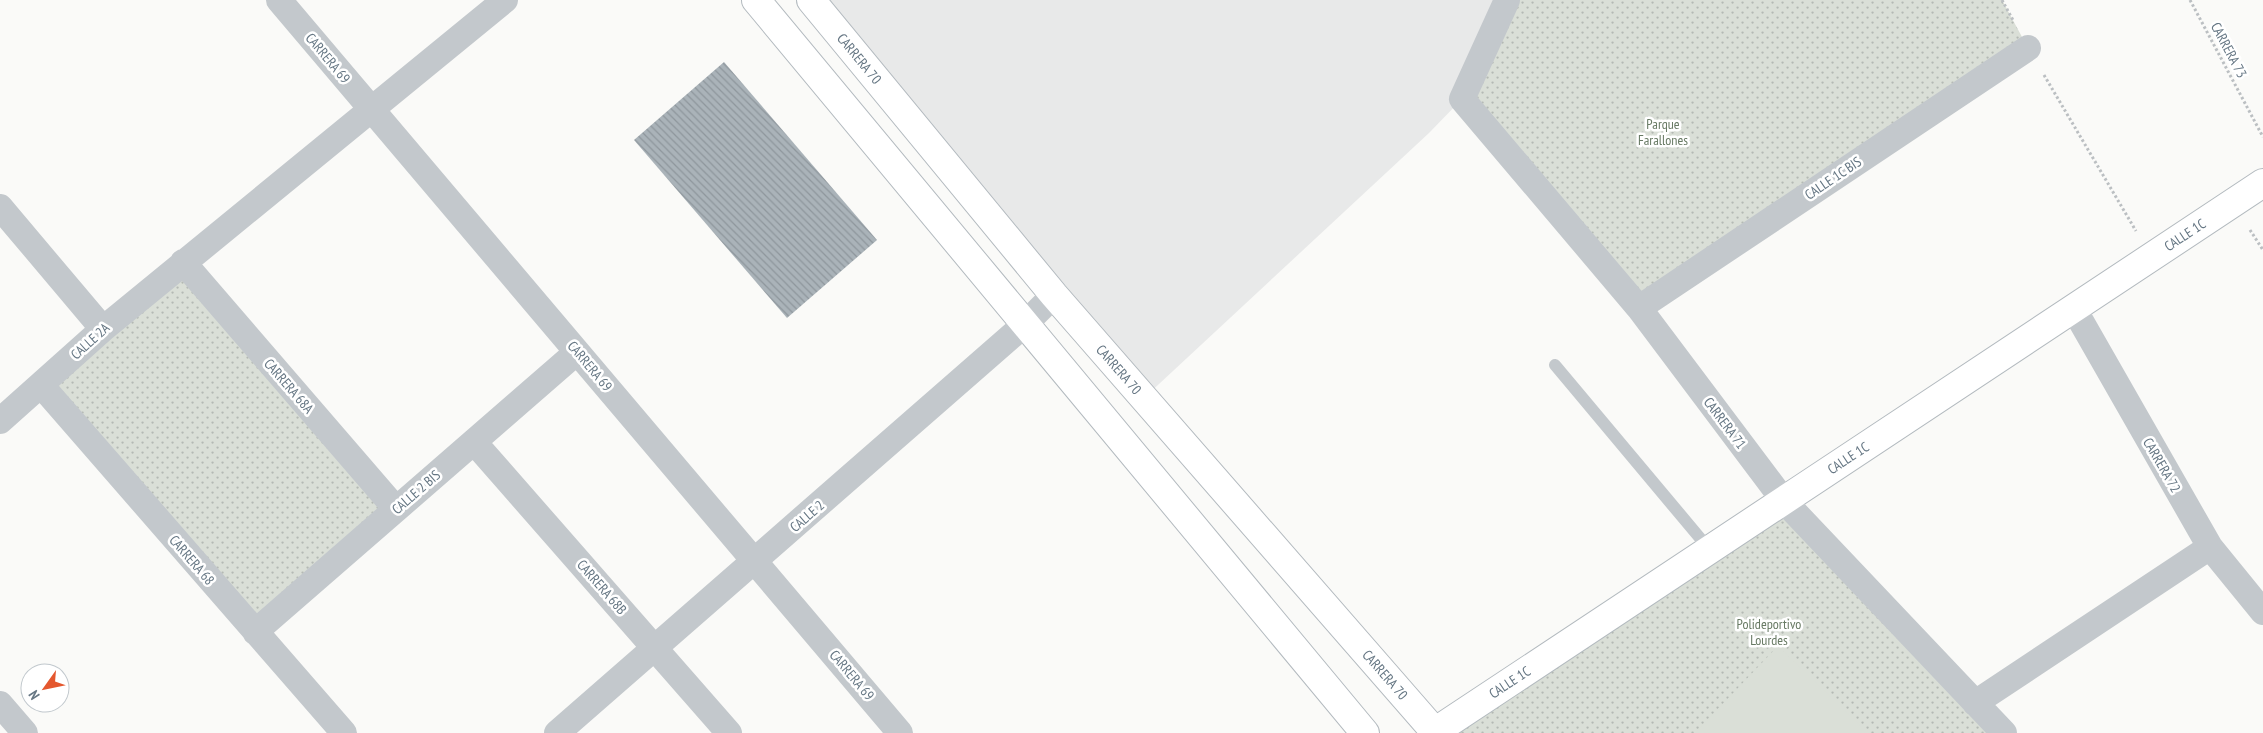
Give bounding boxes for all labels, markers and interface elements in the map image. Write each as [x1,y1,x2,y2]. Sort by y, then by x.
street label: CARRERA 73 [2207,19,2251,81]
street label: CARRERA 69 [302,29,354,87]
street label: CARRERA 70 [833,30,885,88]
park label: Parque Farallones [1638,115,1688,149]
street label: CALLE 1C BIS [1801,153,1865,203]
street label: CALLE 1C [2161,214,2210,255]
street label: CALLE 2A [67,319,113,363]
street label: CARRERA 69 [564,337,616,395]
street label: CARRERA 70 [1092,341,1146,398]
street label: CARRERA 68A [260,355,318,417]
street label: CARRERA 71 [1700,394,1750,452]
street label: CARRERA 72 [2139,434,2185,496]
street label: CALLE 1C [1824,437,1873,478]
street label: CALLE 2 BIS [388,466,444,518]
street label: CALLE 2 [786,496,828,536]
street label: CARRERA 68 [165,531,219,589]
street label: CARRERA 68B [573,556,631,618]
park label: Polideportivo Lourdes [1737,615,1801,649]
street label: CARRERA 69 [826,646,878,704]
street label: CARRERA 70 [1359,646,1412,703]
street label: CALLE 1C [1486,662,1534,702]
north arrow [20,663,70,713]
text: N [24,687,44,703]

